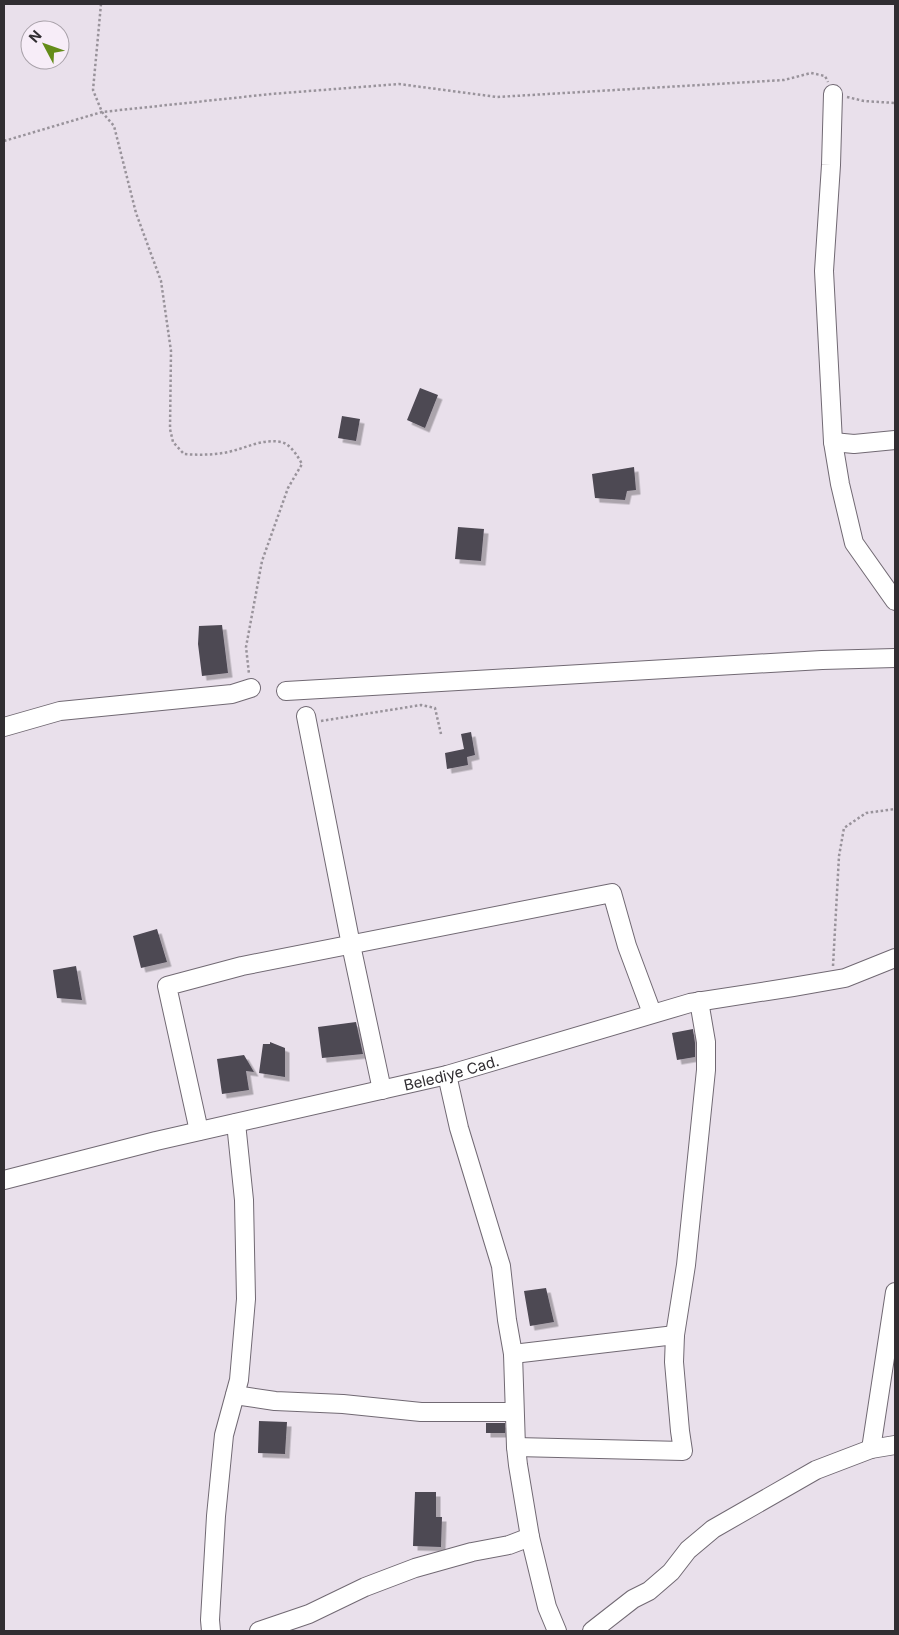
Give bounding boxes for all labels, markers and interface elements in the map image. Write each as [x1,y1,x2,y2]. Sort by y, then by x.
north arrow [20,20,70,70]
text: N [25,27,45,46]
street label: Belediye Cad. [402,1051,501,1094]

